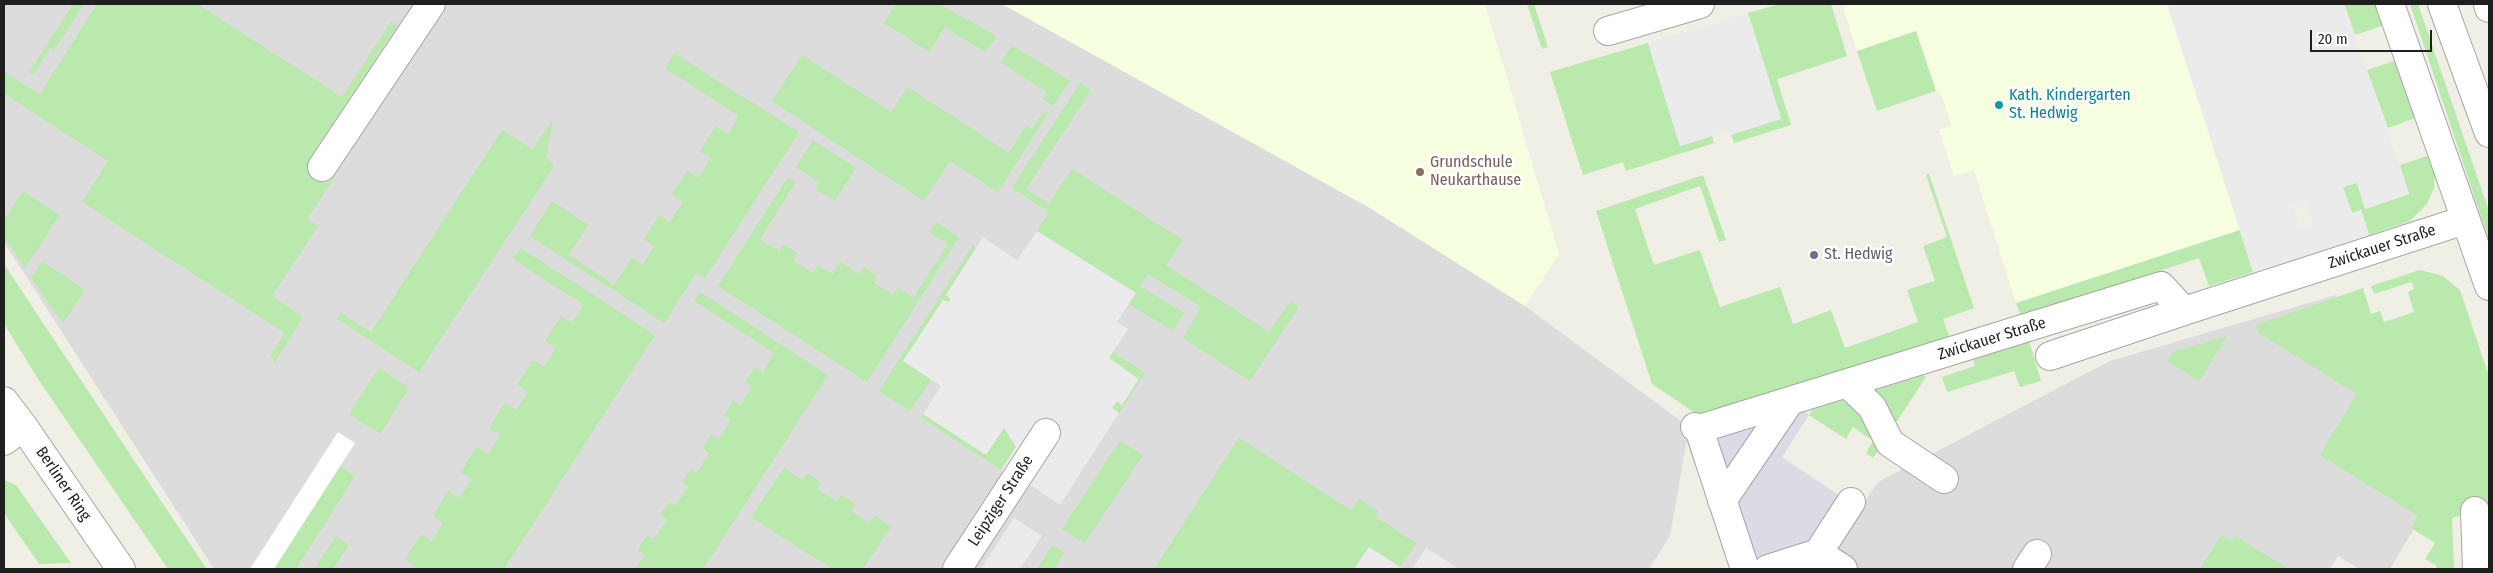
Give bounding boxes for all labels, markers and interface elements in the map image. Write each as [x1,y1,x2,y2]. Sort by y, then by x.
scale bar [2313,20,2436,52]
text: 20 m [2318,30,2348,48]
place label: Kath. Kindergarten St. Hedwig [2009,86,2131,124]
marker: Kath. Kindergarten St. Hedwig [1993,99,2005,111]
place label: Grundschule Neukarthause [1430,153,1521,191]
marker: Grundschule Neukarthause [1414,166,1426,178]
street label: Zwickauer Straße [2326,221,2438,273]
place label: St. Hedwig [1824,245,1893,265]
marker: St. Hedwig [1808,249,1820,261]
street label: Zwickauer Straße [1936,313,2048,365]
street label: Berliner Ring [31,443,95,525]
street label: Leipziger Straße [964,452,1038,550]

